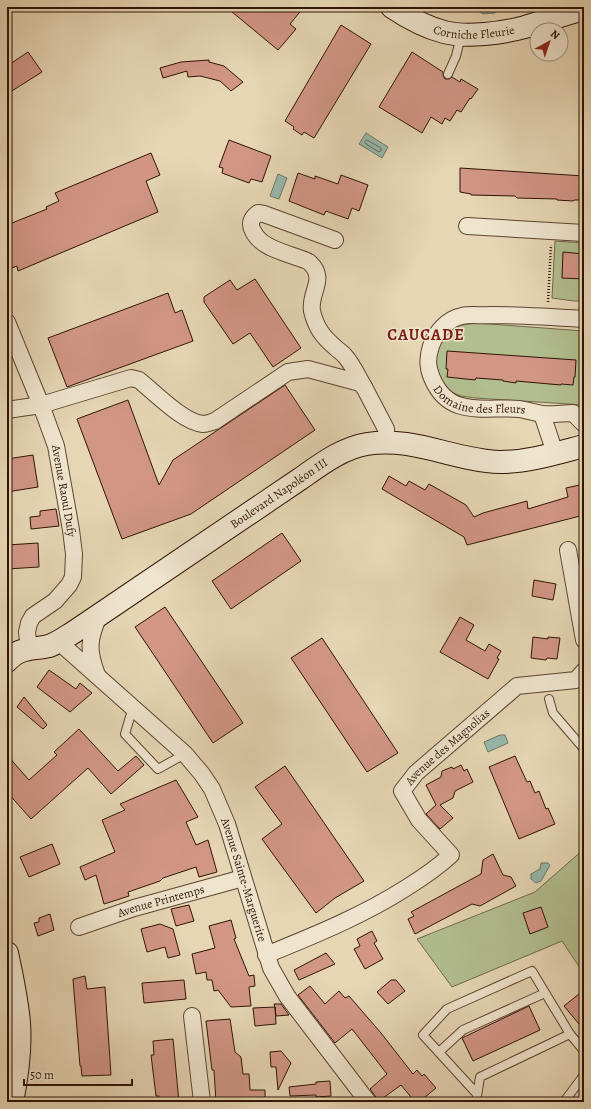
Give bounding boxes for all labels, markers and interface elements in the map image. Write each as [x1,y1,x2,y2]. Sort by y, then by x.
street label: Corniche Fleurie [431,21,516,43]
north arrow [529,22,569,62]
text: N [547,26,563,43]
district label: CAUCADE [387,324,465,346]
street label: Domaine des Fleurs [430,382,527,418]
street label: Avenue Raoul Dufy [48,443,80,538]
street label: Boulevard Napoléon III [227,454,331,532]
street label: Avenue des Magnolias [401,705,493,789]
street label: Avenue Sainte-Marguerite [217,814,270,944]
street label: Avenue Printemps [114,881,206,921]
scale bar [24,1061,132,1087]
text: 50 m [30,1067,54,1083]

